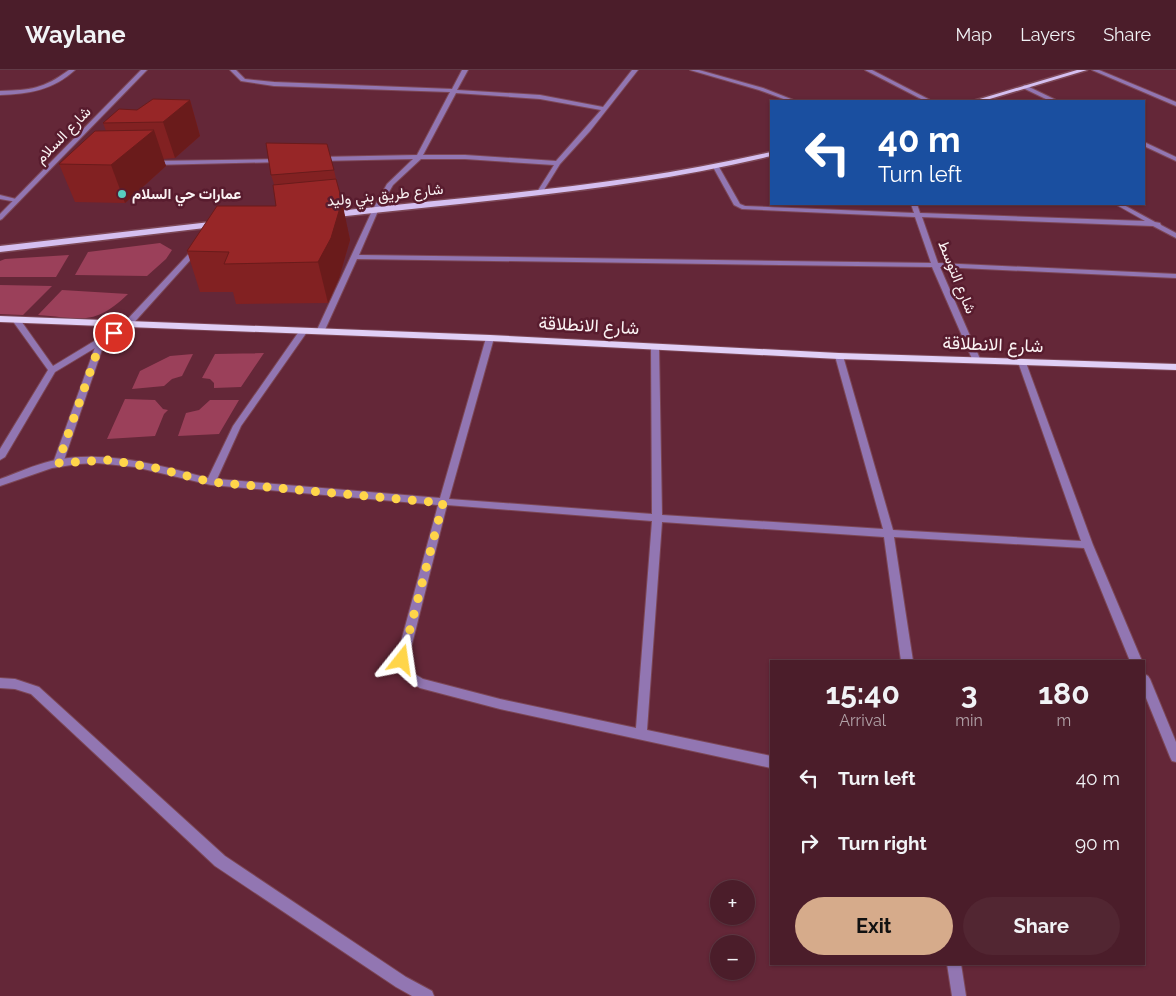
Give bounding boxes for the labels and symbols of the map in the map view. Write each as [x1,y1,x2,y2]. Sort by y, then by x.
street label: شارع السلام [31,103,96,169]
street label: شارع طريق بني وليد [326,180,445,214]
place label: عمارات حي السلام [132,185,241,207]
marker: عمارات حي السلام [116,188,128,200]
street label: شارع التوسط [932,238,980,317]
pin [93,312,135,354]
street label: شارع الانطلاقة [538,312,640,340]
street label: شارع الانطلاقة [942,332,1044,358]
position arrow [375,633,427,685]

